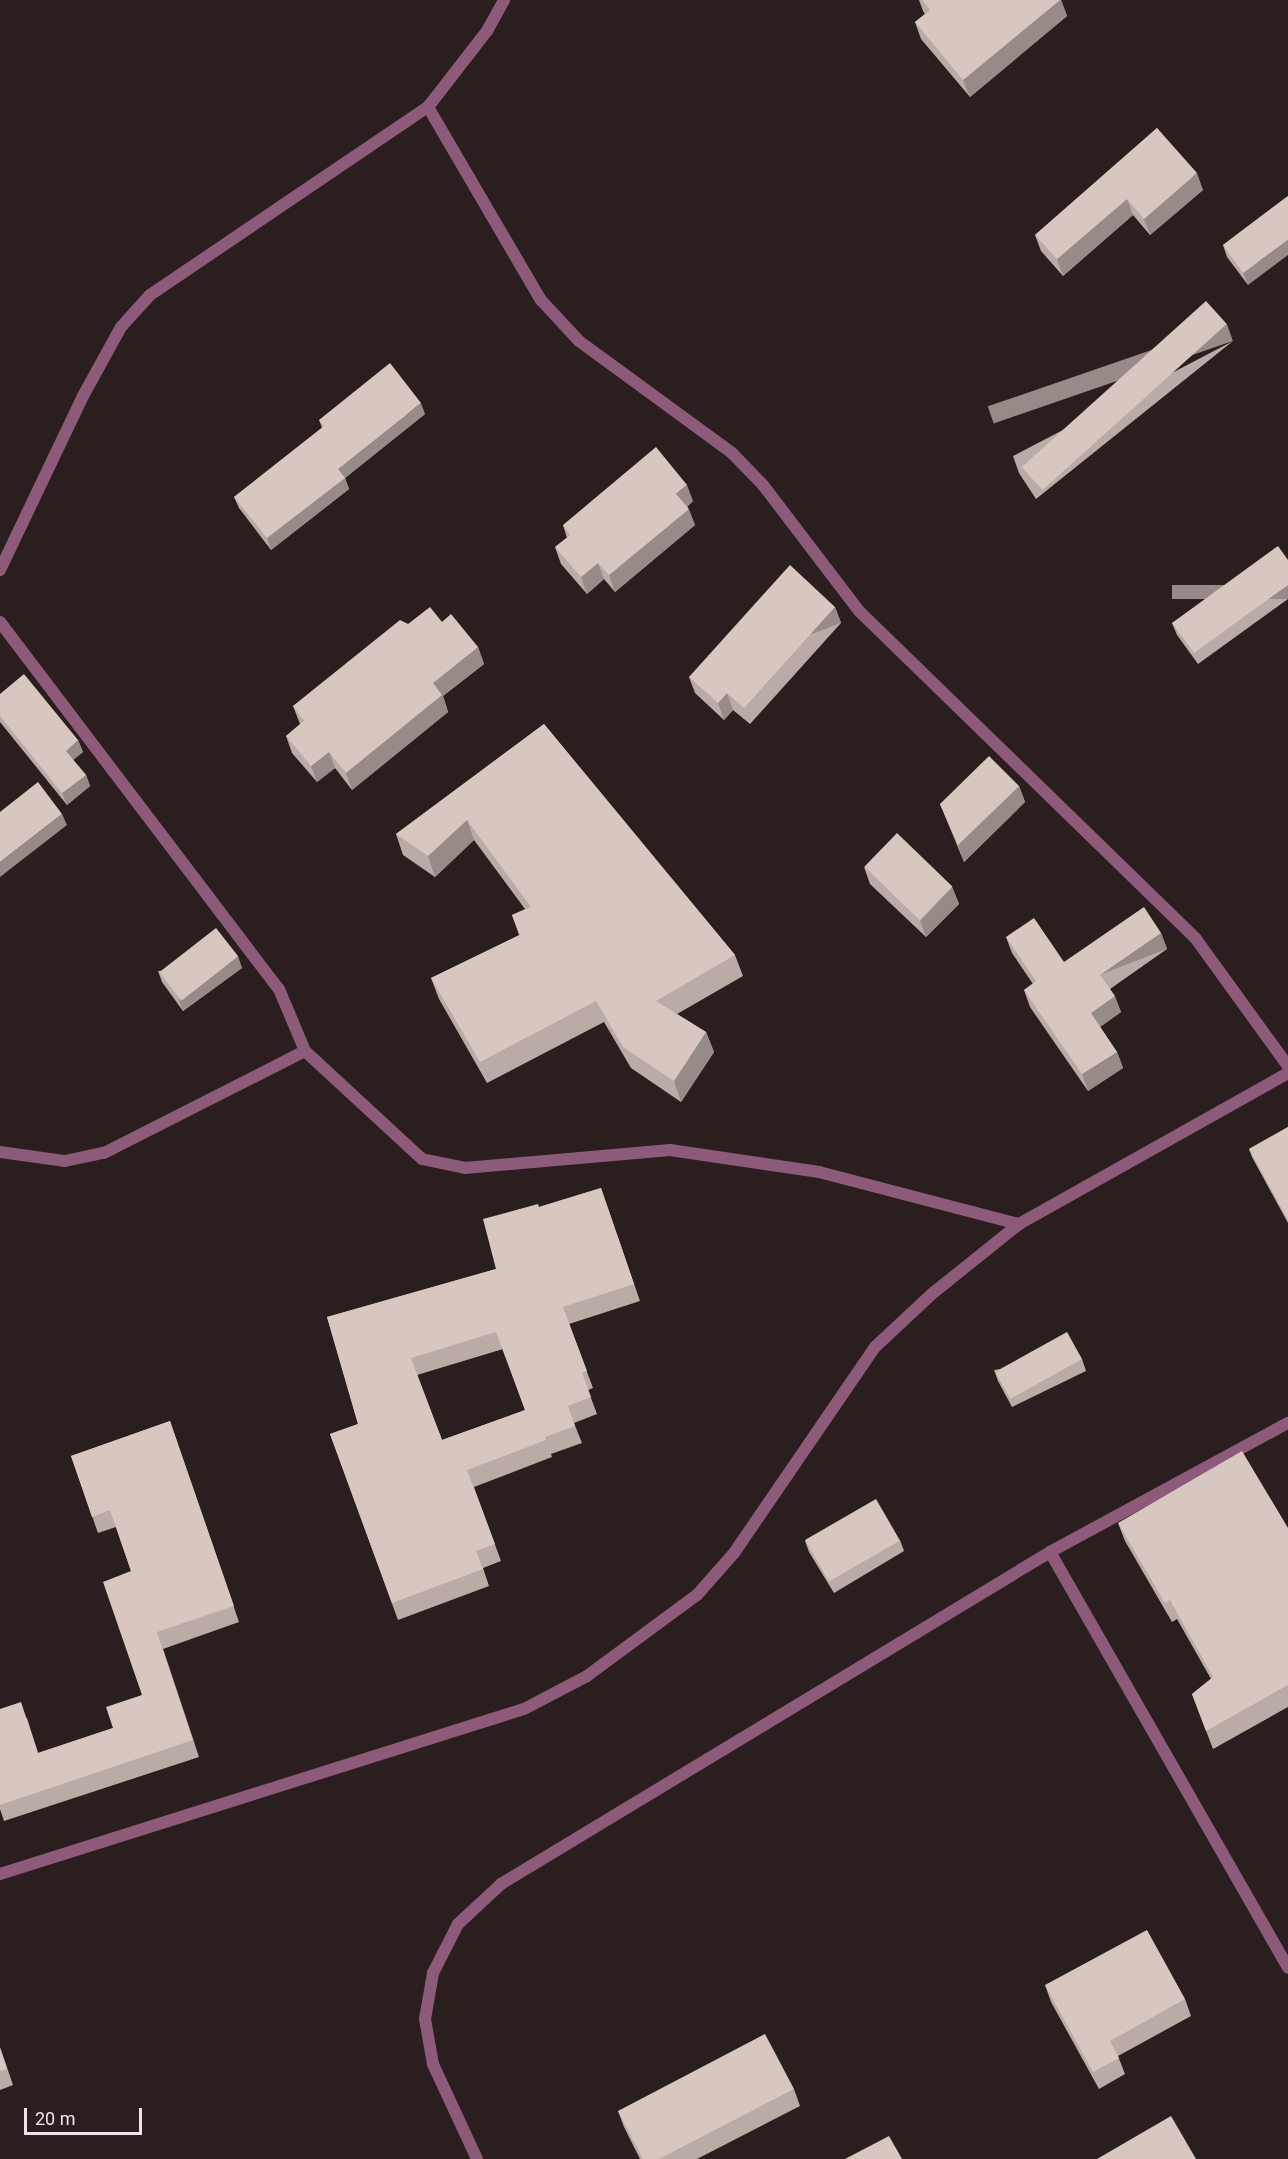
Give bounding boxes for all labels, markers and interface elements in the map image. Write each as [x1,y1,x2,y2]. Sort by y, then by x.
scale bar [27,2096,146,2134]
text: 20 m [35,2108,75,2129]

